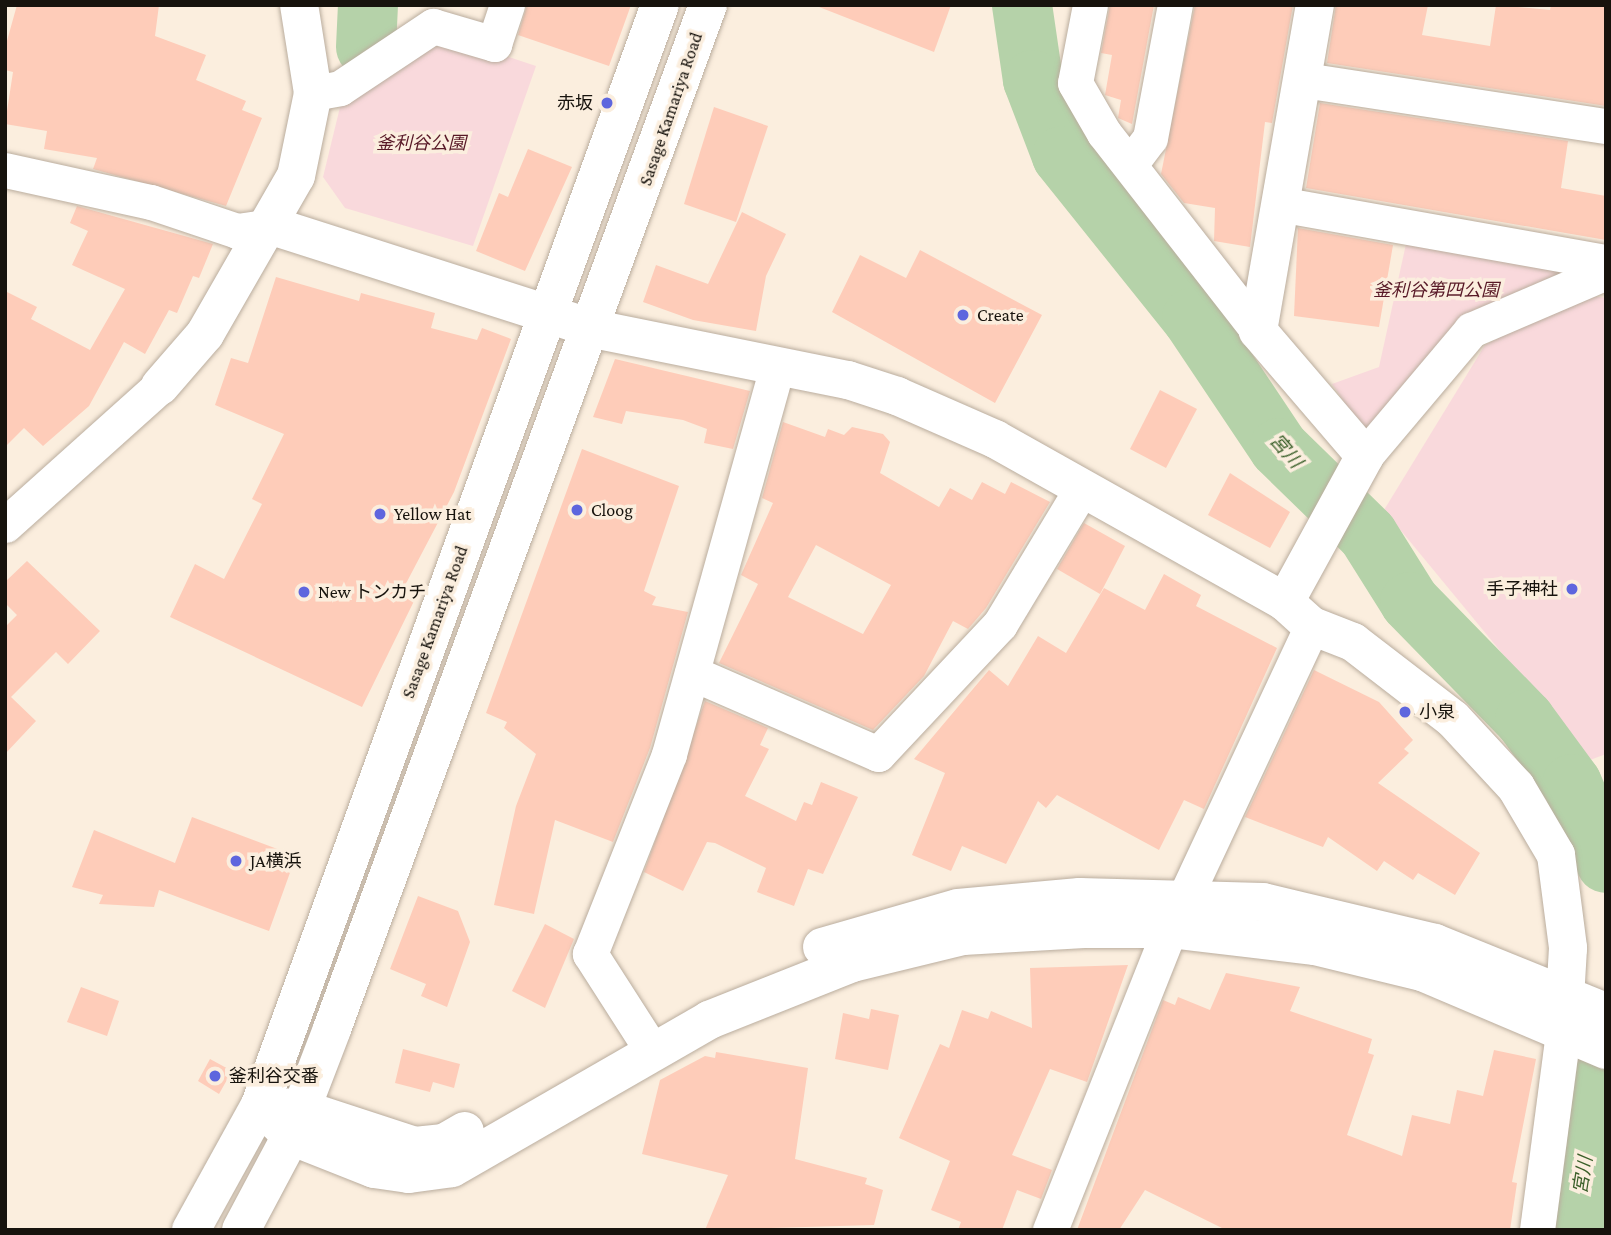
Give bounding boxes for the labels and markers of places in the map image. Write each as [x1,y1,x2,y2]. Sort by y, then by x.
place label: 赤坂 [557,92,593,114]
marker: 赤坂 [599,95,615,111]
place label: Create [977,304,1024,326]
marker: Create [955,307,971,323]
place label: Cloog [591,499,633,521]
marker: Cloog [569,502,585,518]
place label: Yellow Hat [394,503,471,525]
marker: Yellow Hat [372,506,388,522]
place label: 手子神社 [1486,578,1558,600]
place label: New トンカチ [318,581,426,603]
marker: 手子神社 [1564,581,1580,597]
marker: New トンカチ [296,584,312,600]
place label: 小泉 [1419,701,1455,723]
marker: 小泉 [1397,704,1413,720]
place label: JA横浜 [250,850,302,872]
marker: JA横浜 [228,853,244,869]
place label: 釜利谷交番 [229,1065,319,1087]
marker: 釜利谷交番 [207,1068,223,1084]

